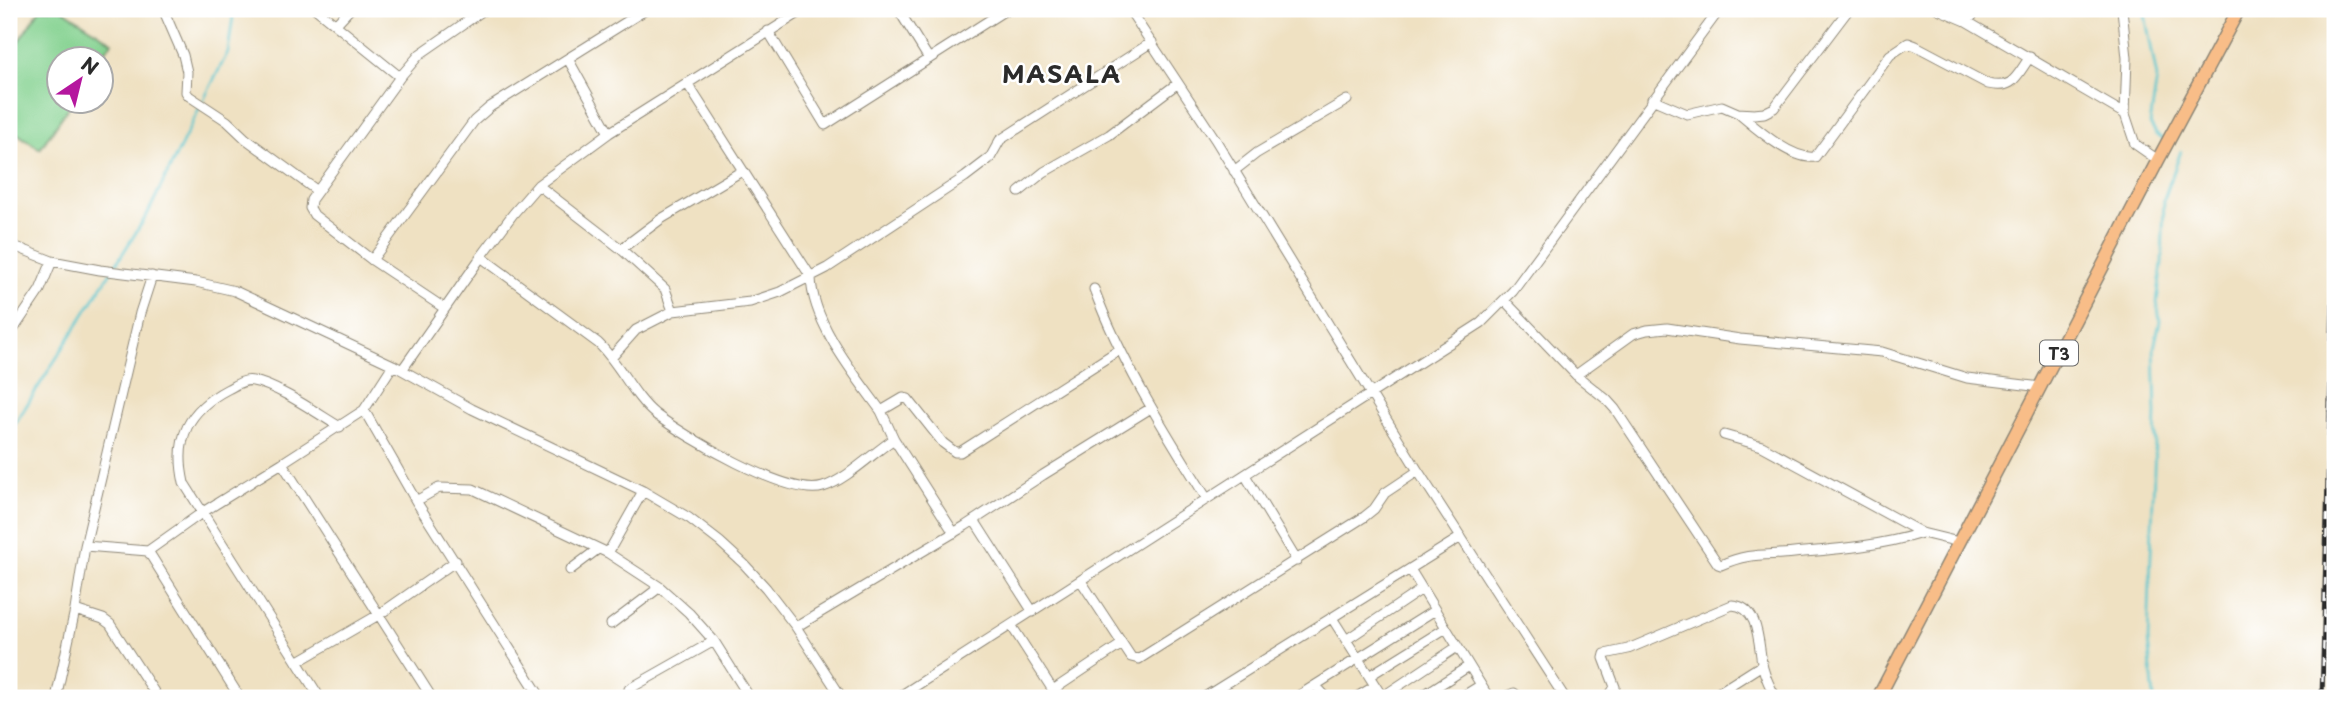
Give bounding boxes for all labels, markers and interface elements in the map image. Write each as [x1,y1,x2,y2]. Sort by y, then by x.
north arrow [46,46,116,116]
text: N [76,49,105,81]
district label: MASALA [1002,55,1122,91]
road number: T3 [2040,340,2078,366]

